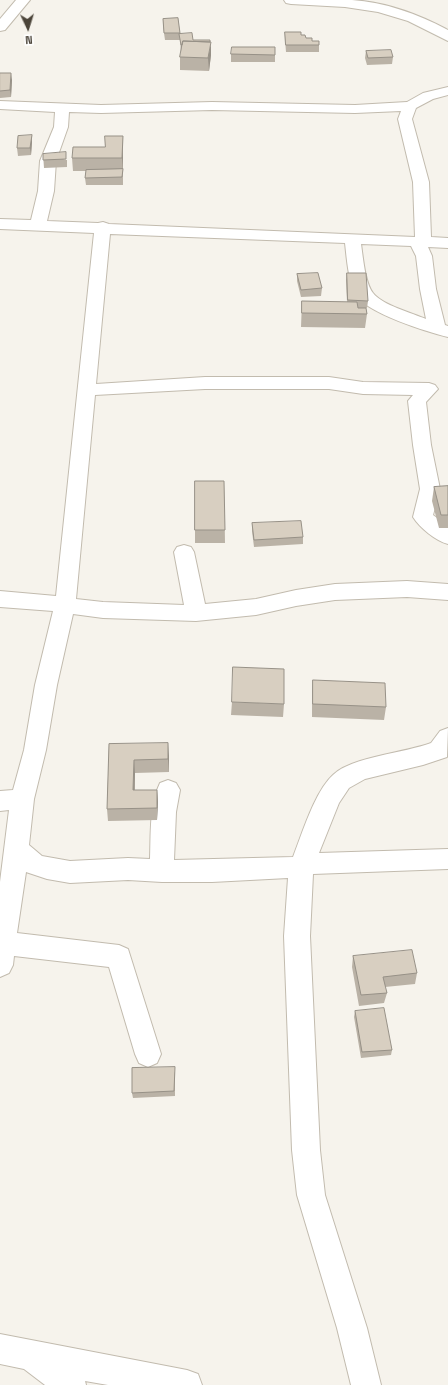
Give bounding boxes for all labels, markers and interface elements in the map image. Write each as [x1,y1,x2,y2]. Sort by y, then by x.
north arrow [8,8,48,48]
text: N [25,33,33,47]

